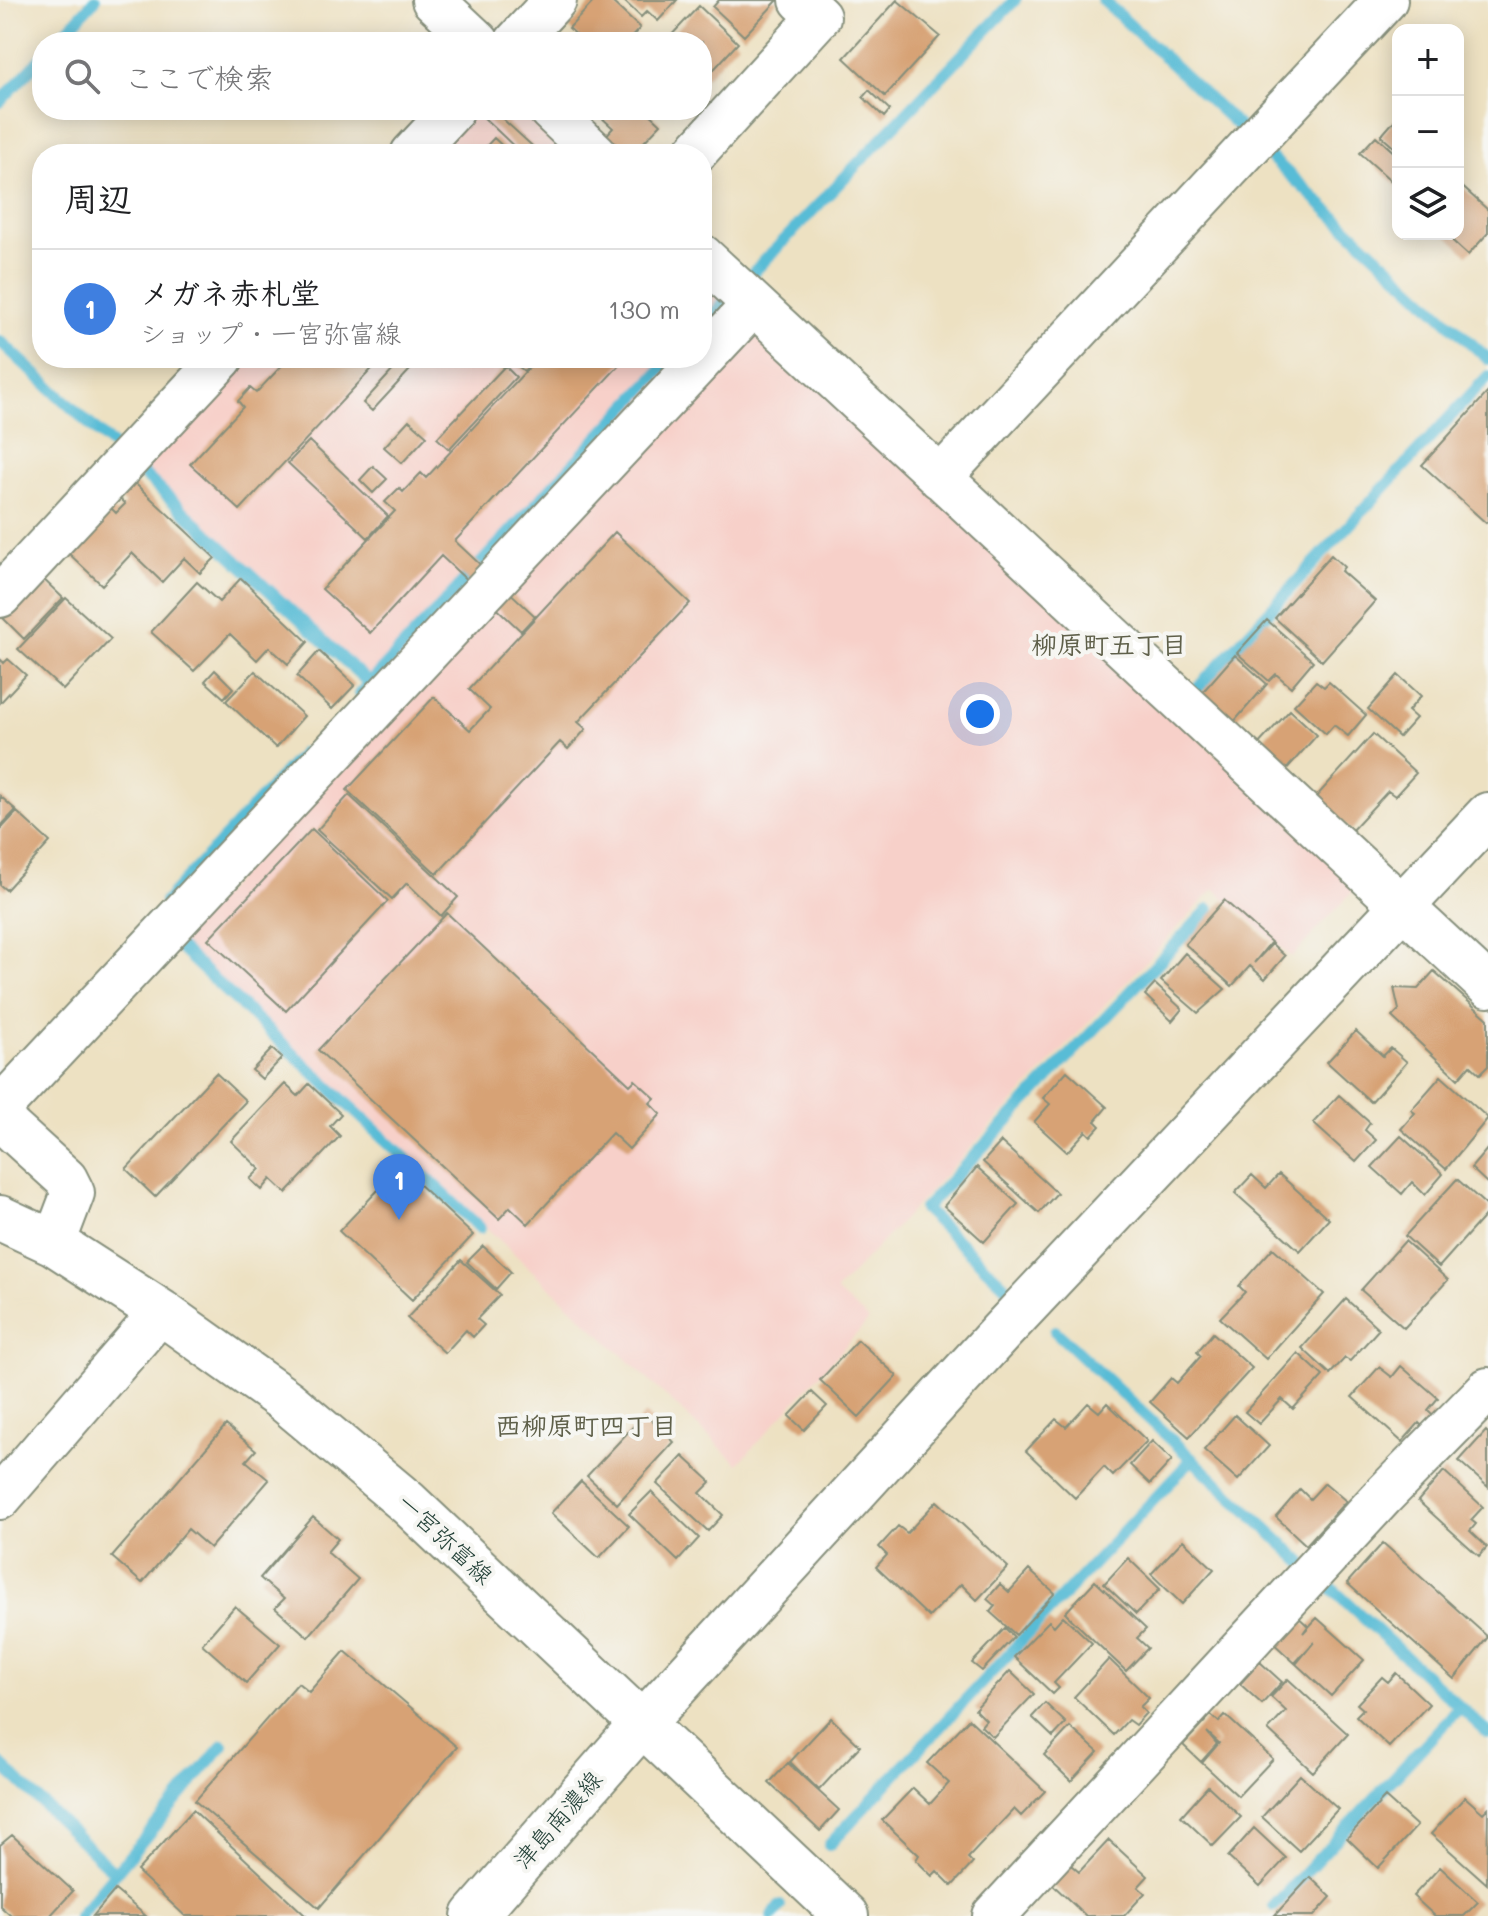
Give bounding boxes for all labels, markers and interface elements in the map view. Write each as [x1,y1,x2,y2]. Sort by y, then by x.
map controls [1392,24,1464,240]
button: + [1392,24,1464,96]
search box [32,32,712,120]
icon: search [60,54,104,98]
text: ここで検索 [124,57,274,97]
button: − [1392,96,1464,168]
button: layers [1392,168,1464,240]
text: 周辺 [64,175,132,220]
text: メガネ赤札堂 [140,272,320,312]
text: 1 [84,292,96,326]
text: 130 m [608,292,680,326]
text: ショップ · 一宮弥富線 [140,316,401,350]
district label: 柳原町五丁目 [1031,627,1187,661]
your location [960,694,1000,734]
pin: 1 [373,1154,425,1220]
district label: 西柳原町四丁目 [495,1408,677,1442]
street label: 一宮弥富線 [392,1486,500,1590]
street label: 津島南濃線 [506,1764,608,1874]

